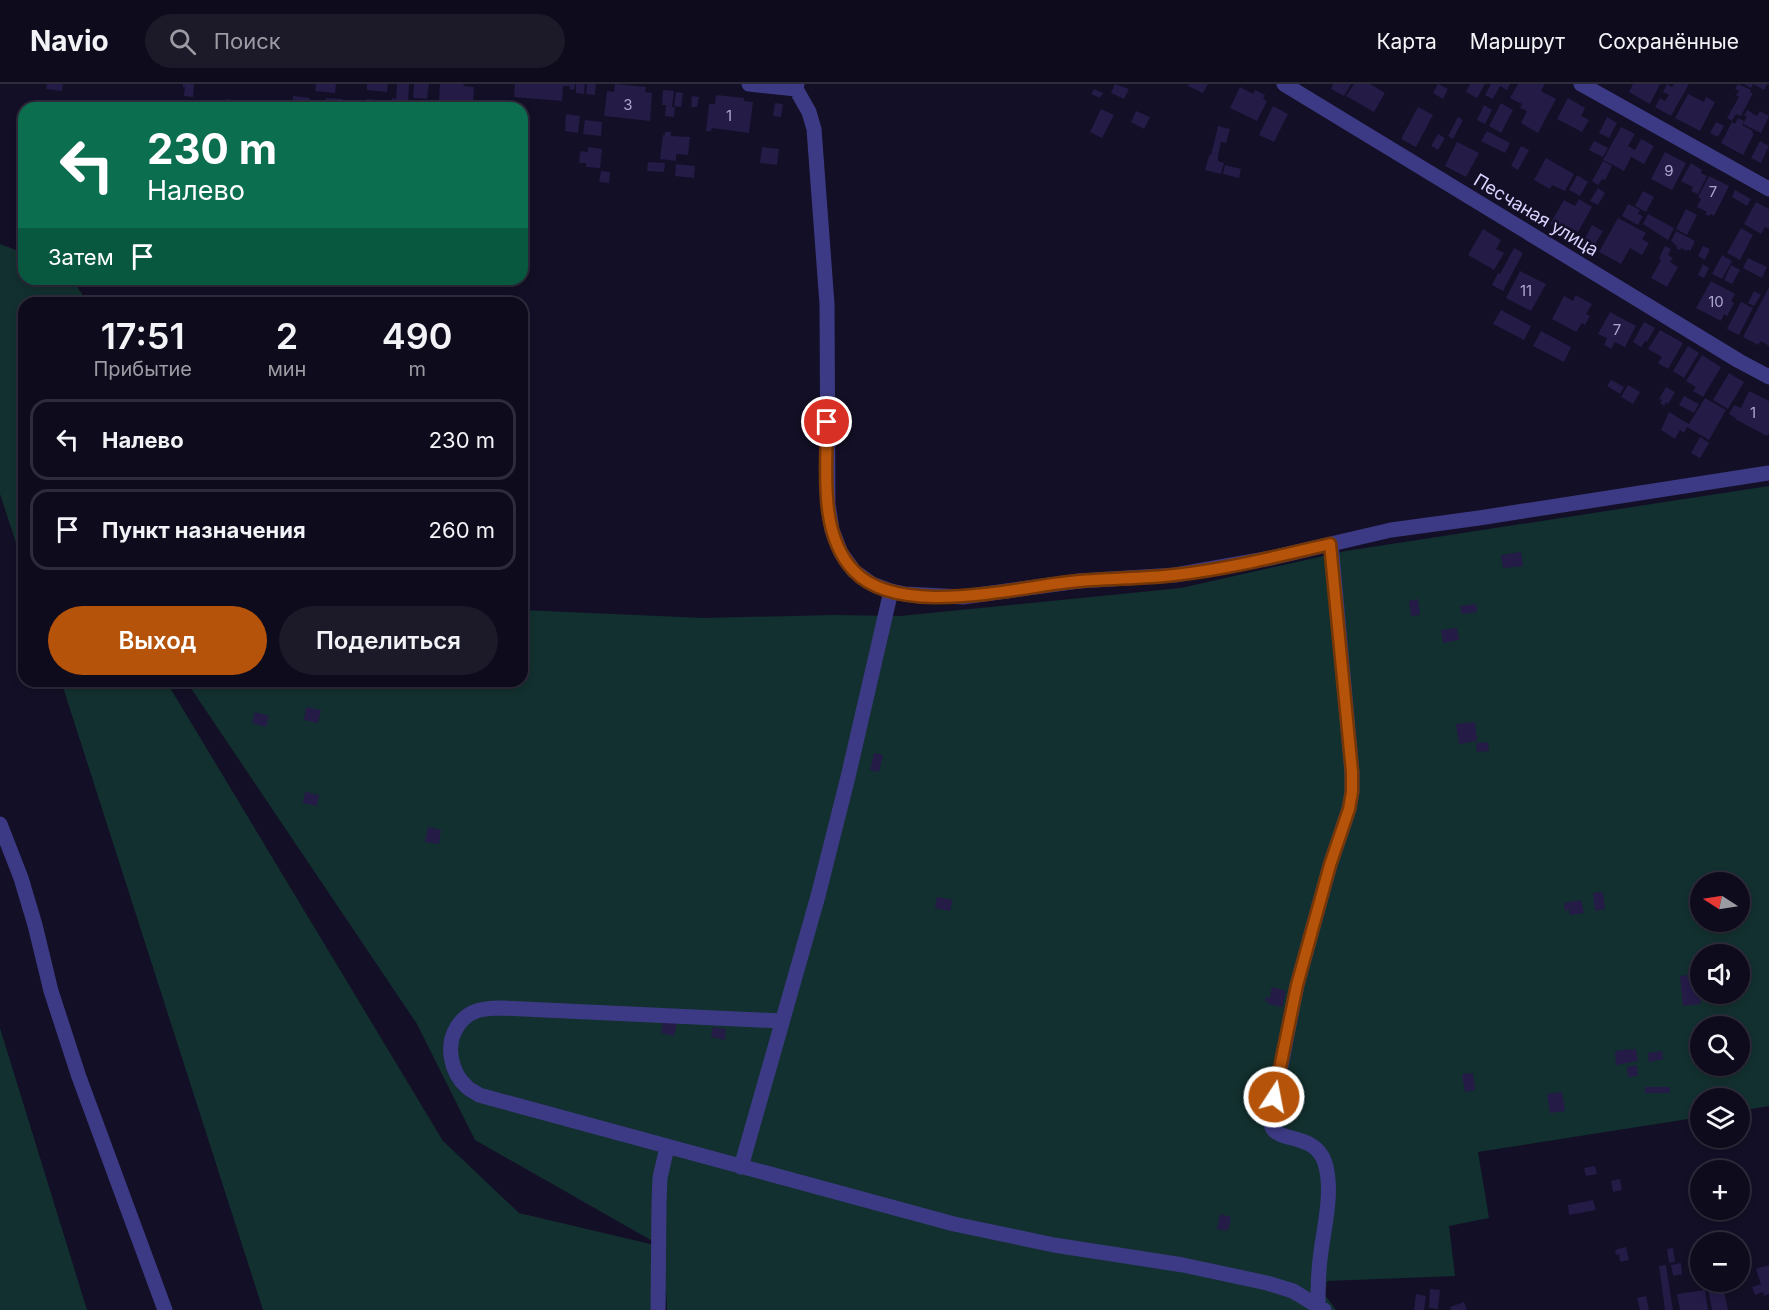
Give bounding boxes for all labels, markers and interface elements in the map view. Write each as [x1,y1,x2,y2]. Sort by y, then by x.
search box [145,14,565,68]
text: Navio [30,24,109,58]
icon: search [166,25,199,58]
text: Поиск [214,28,281,54]
text: Карта [1376,29,1437,54]
text: Маршрут [1470,29,1565,54]
text: Сохранённые [1598,29,1739,54]
house number: 3 [623,95,633,114]
house number: 1 [726,106,732,125]
text: 230 m [147,123,277,174]
icon: left [48,126,126,204]
house number: 9 [1664,161,1674,180]
street label: Песчаная улица [1470,169,1602,260]
text: Налево [147,174,245,207]
house number: 7 [1709,182,1717,201]
icon: arrive [126,240,159,273]
text: Затем [48,244,114,270]
house number: 11 [1520,281,1532,300]
house number: 10 [1708,292,1724,311]
text: 17:51 [101,314,185,358]
text: 2 [276,314,298,358]
text: 490 [382,314,453,358]
house number: 7 [1613,320,1621,339]
text: Прибытие [93,357,192,381]
text: мин [267,357,306,381]
text: m [408,357,426,381]
pin [801,396,852,447]
house number: 1 [1750,403,1756,422]
icon: arrive [810,405,843,438]
icon: left [51,423,84,456]
text: Налево [102,427,184,453]
text: 230 m [429,427,495,453]
icon: arrive [51,513,84,546]
text: Пункт назначения [102,517,306,543]
text: 260 m [429,517,495,543]
button: Выход [48,606,267,675]
button: Поделиться [279,606,498,675]
north arrow [1690,872,1750,932]
map controls [1690,872,1750,1292]
button: sound [1690,944,1750,1004]
button: search [1690,1016,1750,1076]
position arrow [1242,1065,1306,1129]
button: layers [1690,1088,1750,1148]
button: + [1690,1160,1750,1220]
button: − [1690,1232,1750,1292]

